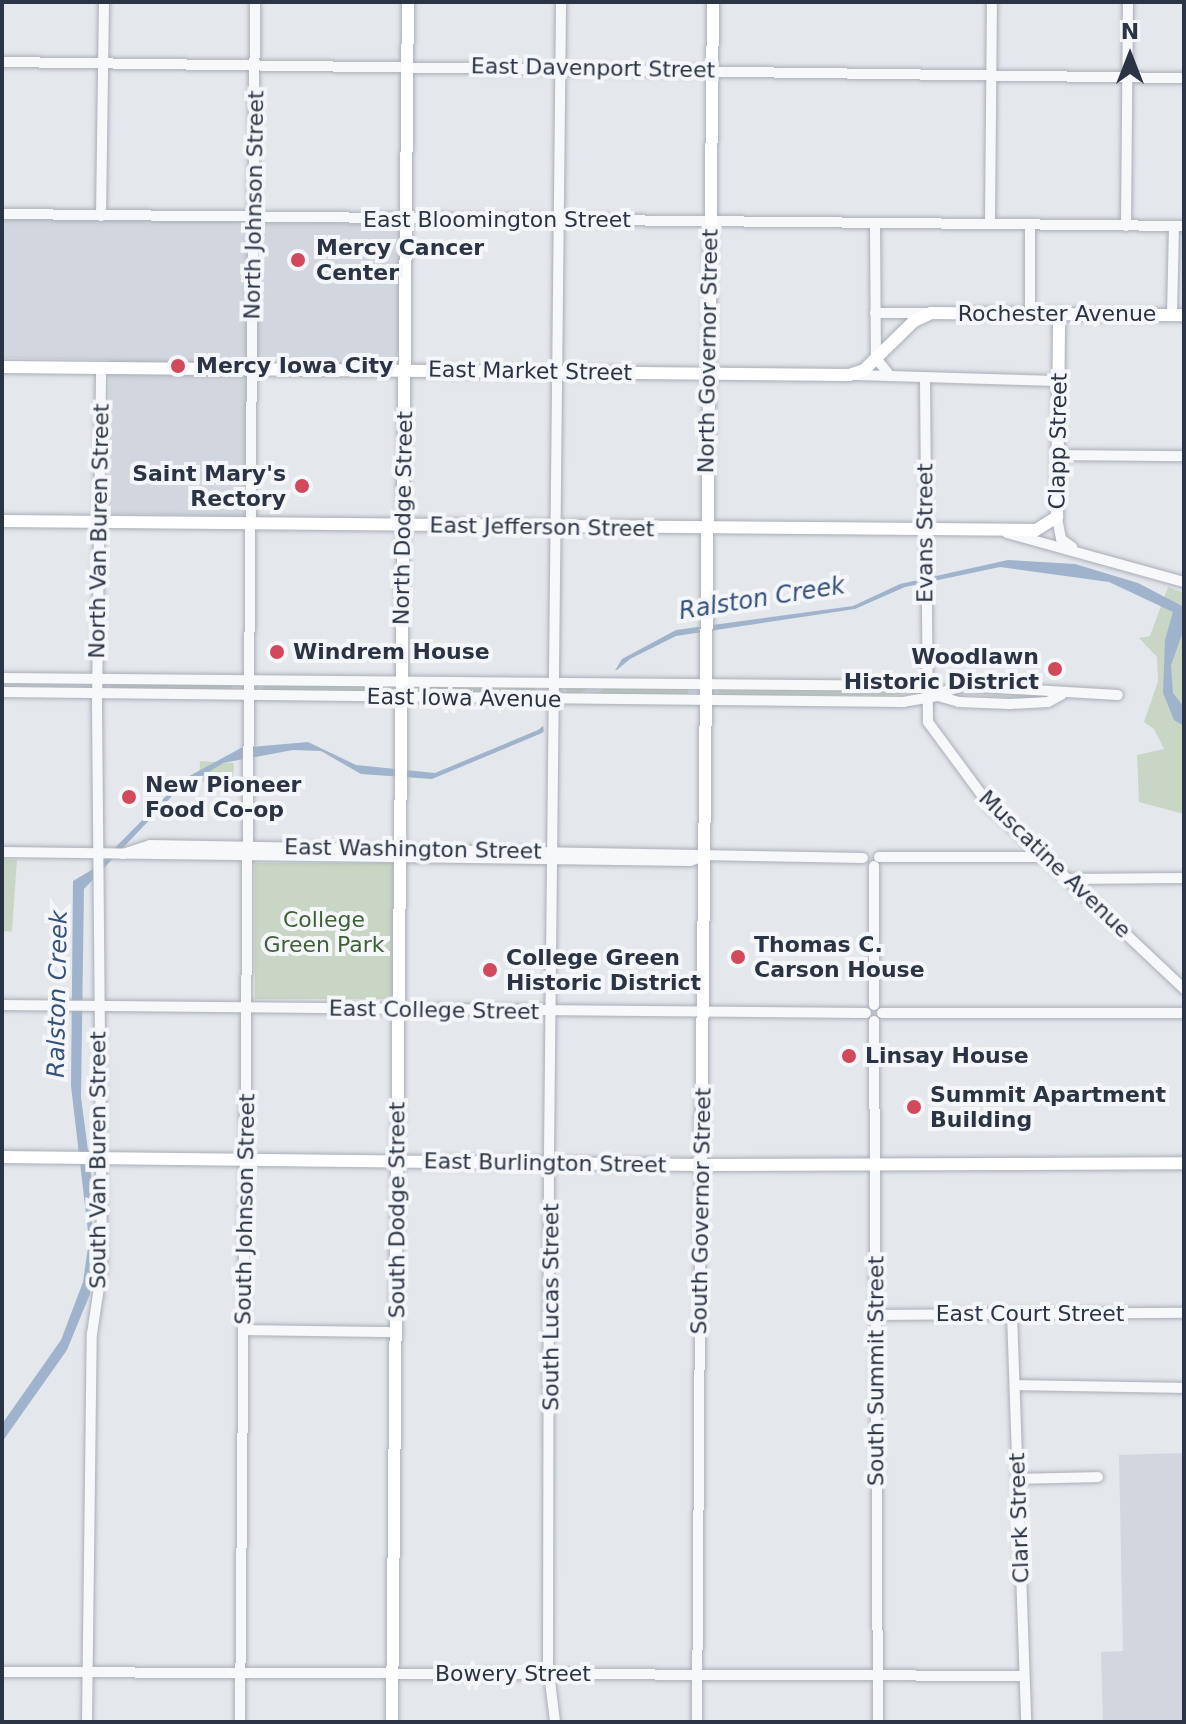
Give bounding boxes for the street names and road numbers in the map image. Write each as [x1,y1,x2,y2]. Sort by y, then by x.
street label: East Davenport Street [471,53,715,83]
street label: North Johnson Street [239,90,269,320]
street label: East Bloomington Street [363,207,631,233]
street label: North Governor Street [693,229,723,473]
street label: Rochester Avenue [958,301,1156,327]
street label: East Market Street [428,356,632,386]
street label: Clapp Street [1044,372,1072,510]
street label: North Van Buren Street [84,403,114,659]
street label: North Dodge Street [388,411,418,625]
street label: Evans Street [912,463,938,603]
street label: East Jefferson Street [429,512,655,542]
street label: East Iowa Avenue [366,683,562,713]
street label: Muscatine Avenue [974,785,1136,943]
street label: East Washington Street [284,834,542,864]
street label: East College Street [329,995,539,1025]
street label: South Van Buren Street [85,1031,111,1289]
street label: South Governor Street [686,1087,716,1335]
street label: South Johnson Street [230,1093,260,1325]
street label: South Dodge Street [384,1102,410,1318]
street label: East Burlington Street [424,1148,666,1178]
street label: South Lucas Street [538,1203,564,1411]
street label: South Summit Street [863,1256,889,1486]
street label: East Court Street [936,1301,1124,1327]
street label: Clark Street [1004,1452,1034,1584]
street label: Bowery Street [435,1661,591,1687]

